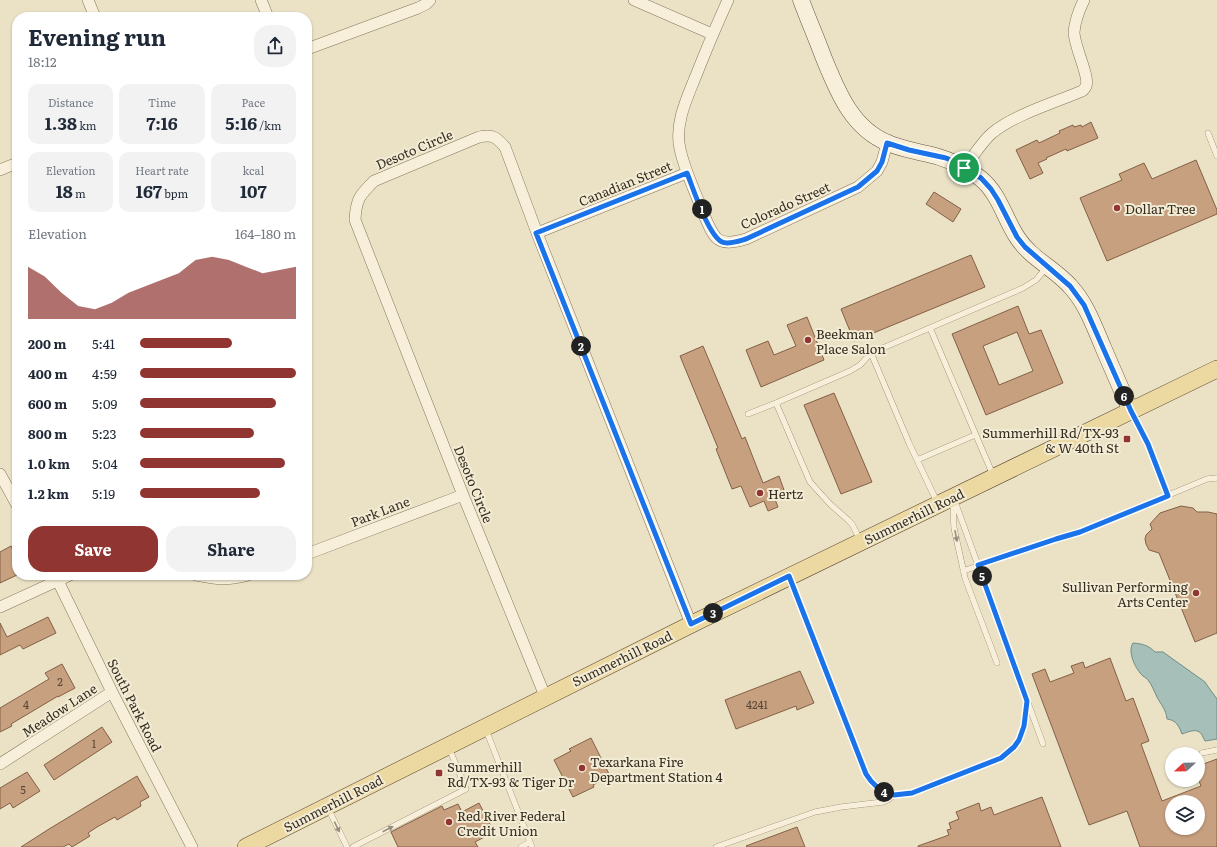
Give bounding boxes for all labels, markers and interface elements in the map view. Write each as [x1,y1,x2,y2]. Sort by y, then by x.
text: Evening run [28,20,166,53]
button: share [254,25,296,67]
text: 18:12 [28,52,57,71]
text: Distance [48,94,93,110]
text: Time [148,94,176,110]
text: Pace [242,94,265,110]
text: 1.38 [45,110,77,135]
text: 7:16 [146,110,178,135]
text: 5:16 [225,110,257,135]
text: km [77,117,96,133]
text: /km [257,117,281,133]
street label: Desoto Circle [373,124,456,174]
pin [947,151,981,185]
street label: Canadian Street [576,155,675,210]
icon: arrive [953,157,975,179]
text: Elevation [46,162,96,178]
text: Heart rate [135,162,189,178]
text: kcal [242,162,264,178]
street label: Colorado Street [737,176,834,233]
text: 18 [56,178,73,203]
text: 167 [136,178,162,203]
text: 107 [240,178,267,203]
text: m [73,185,86,201]
text: bpm [162,185,188,201]
pin: 1 [692,199,712,219]
place label: Dollar Tree [1125,199,1196,218]
text: 1 [700,201,704,217]
marker: Dollar Tree [1112,203,1122,213]
text: Elevation [28,224,87,243]
text: 164–180 m [235,224,296,243]
place label: Beekman Place Salon [816,324,886,358]
text: 200 m [28,334,67,353]
text: 5:41 [92,334,115,353]
marker: Beekman Place Salon [803,335,813,345]
pin: 2 [571,336,591,356]
text: 2 [578,338,584,354]
text: 400 m [28,364,67,383]
text: 4:59 [92,364,117,383]
pin: 6 [1114,386,1134,406]
text: 6 [1121,388,1127,404]
text: 600 m [28,394,67,413]
text: 5:09 [92,394,117,413]
place label: Summerhill Rd/TX-93 & W 40th St [982,423,1120,457]
text: 800 m [28,424,67,443]
text: 5:23 [92,424,116,443]
marker: Summerhill Rd/TX-93 & W 40th St [1122,434,1132,444]
street label: Desoto Circle [450,442,498,526]
text: 1.0 km [28,454,70,473]
text: 5:04 [92,454,118,473]
text: 1.2 km [28,484,69,503]
text: 5:19 [92,484,115,503]
place label: Hertz [768,484,803,503]
street label: Summerhill Road [861,484,967,548]
marker: Hertz [755,488,765,498]
street label: Park Lane [348,491,412,531]
button: Save [28,526,158,572]
button: Share [166,526,296,572]
one-way arrow [953,529,959,542]
pin: 5 [972,566,992,586]
text: 5 [979,568,985,584]
place label: Sullivan Performing Arts Center [1062,577,1189,611]
marker: Sullivan Performing Arts Center [1191,588,1201,598]
pin: 3 [703,603,723,623]
text: 3 [710,605,716,621]
street label: Summerhill Road [569,626,675,690]
street label: South Park Road [103,655,167,755]
house number: 2 [57,673,63,689]
street label: Meadow Lane [18,678,100,741]
house number: 4 [23,696,29,712]
house number: 4241 [746,696,769,712]
house number: 1 [92,735,97,751]
north arrow [1165,747,1205,787]
map controls [1165,747,1205,835]
place label: Texarkana Fire Department Station 4 [590,752,723,786]
place label: Summerhill Rd/TX-93 & Tiger Dr [447,757,575,791]
marker: Texarkana Fire Department Station 4 [577,763,587,773]
marker: Summerhill Rd/TX-93 & Tiger Dr [434,768,444,778]
street label: Summerhill Road [280,770,386,836]
house number: 5 [20,781,26,797]
pin: 4 [874,782,894,802]
text: 4 [881,784,887,800]
button: layers [1165,795,1205,835]
place label: Red River Federal Credit Union [457,806,566,840]
marker: Red River Federal Credit Union [444,817,454,827]
one-way arrow [334,821,340,832]
one-way arrow [382,826,394,832]

